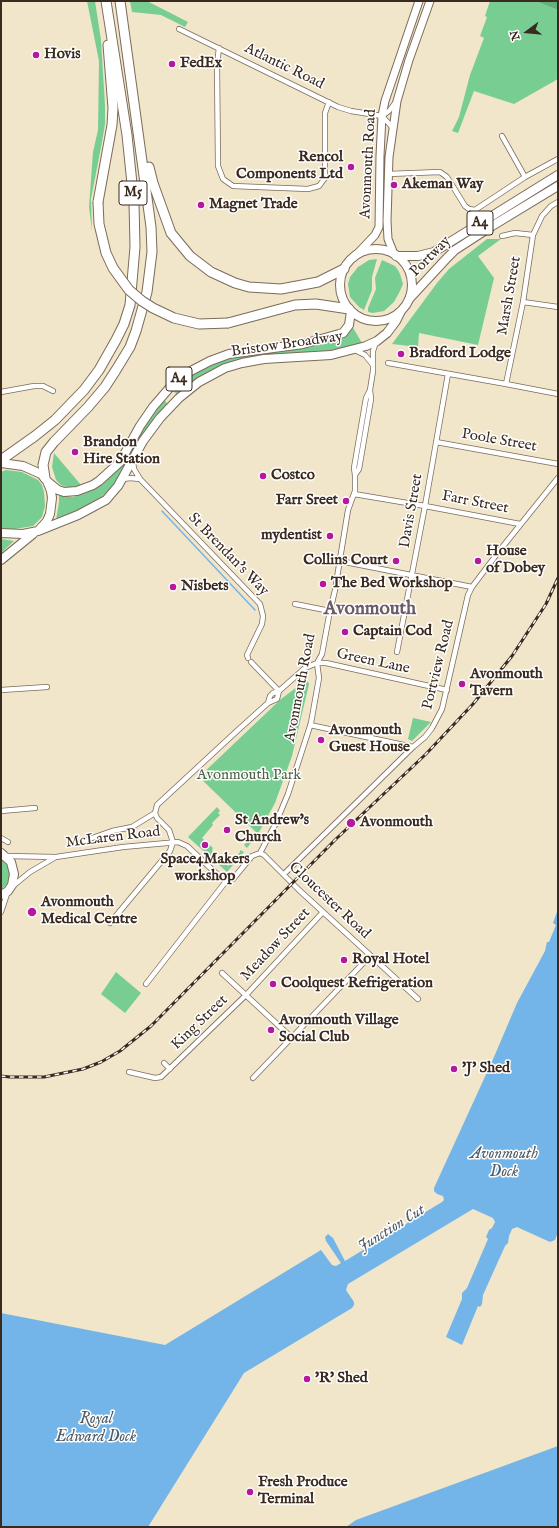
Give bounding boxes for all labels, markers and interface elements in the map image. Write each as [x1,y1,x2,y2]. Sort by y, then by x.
north arrow [507,12,547,52]
text: N [507,29,524,42]
street label: Atlantic Road [241,40,327,94]
place label: Hovis [44,46,81,64]
marker: Hovis [31,50,41,60]
place label: FedEx [180,55,222,73]
marker: FedEx [167,59,177,69]
street label: Avonmouth Road [357,109,381,219]
place label: Rencol Components Ltd [236,149,343,184]
marker: Rencol Components Ltd [346,162,356,172]
place label: Akeman Way [402,176,483,194]
marker: Akeman Way [389,180,399,190]
road number: M5 [119,181,147,205]
place label: Magnet Trade [209,196,298,214]
marker: Magnet Trade [196,200,206,210]
road number: A4 [467,211,493,235]
street label: Portway [407,233,455,281]
street label: Marsh Street [494,255,526,337]
street label: Bristow Broadway [230,328,344,362]
place label: Bradford Lodge [409,345,511,363]
marker: Bradford Lodge [396,349,406,359]
road number: A4 [166,367,192,391]
street label: Poole Street [460,426,538,456]
place label: Brandon Hire Station [83,434,160,469]
marker: Brandon Hire Station [70,447,80,457]
place label: Costco [271,467,315,485]
marker: Costco [258,471,268,481]
street label: Davis Street [397,473,427,549]
street label: Farr Street [440,488,510,518]
place label: Farr Sreet [276,492,338,510]
marker: Farr Sreet [341,496,351,506]
street label: St Brendan's Way [184,510,272,600]
place label: mydentist [261,527,322,545]
marker: mydentist [325,531,335,541]
place label: House of Dobey [486,543,545,578]
place label: Collins Court [303,552,388,570]
marker: Collins Court [391,556,401,566]
marker: House of Dobey [473,556,483,566]
place label: The Bed Workshop [331,575,453,593]
place label: Nisbets [181,578,228,596]
marker: The Bed Workshop [318,579,328,589]
marker: Nisbets [168,582,178,592]
district label: Avonmouth [324,599,416,621]
street label: Portview Road [419,618,459,712]
place label: Captain Cod [353,623,432,641]
marker: Captain Cod [340,627,350,637]
street label: Avonmouth Road [282,632,320,744]
street label: Green Lane [335,645,411,679]
place label: Avonmouth Tavern [470,666,543,701]
marker: Avonmouth Tavern [457,679,467,689]
place label: Avonmouth Guest House [329,722,410,757]
marker: Avonmouth Guest House [316,735,326,745]
park label: Avonmouth Park [197,767,301,785]
place label: St Andrew's Church [235,812,309,847]
place label: Avonmouth [360,814,433,832]
marker: Avonmouth [345,817,357,829]
street label: McLaren Road [65,823,161,853]
marker: St Andrew's Church [222,825,232,835]
marker: Space4Makers workshop [200,840,210,850]
place label: Space4Makers workshop [160,851,250,886]
street label: Gloucester Road [284,859,374,943]
place label: Avonmouth Medical Centre [41,894,137,929]
street label: Meadow Street [237,905,315,985]
marker: Avonmouth Medical Centre [26,906,38,918]
place label: Royal Hotel [352,951,429,969]
marker: Royal Hotel [339,955,349,965]
place label: Coolquest Refrigeration [281,975,433,993]
marker: Coolquest Refrigeration [268,979,278,989]
street label: King Street [168,992,232,1054]
place label: Avonmouth Village Social Club [279,1012,399,1047]
marker: Avonmouth Village Social Club [266,1025,276,1035]
place label: 'J' Shed [462,1060,510,1078]
marker: 'J' Shed [449,1064,459,1074]
water label: Avonmouth Dock [470,1145,538,1183]
water label: Junction Cut [355,1201,429,1257]
place label: 'R' Shed [315,1370,368,1388]
marker: 'R' Shed [302,1374,312,1384]
water label: Royal Edward Dock [56,1410,136,1448]
place label: Fresh Produce Terminal [258,1474,348,1509]
marker: Fresh Produce Terminal [245,1487,255,1497]

